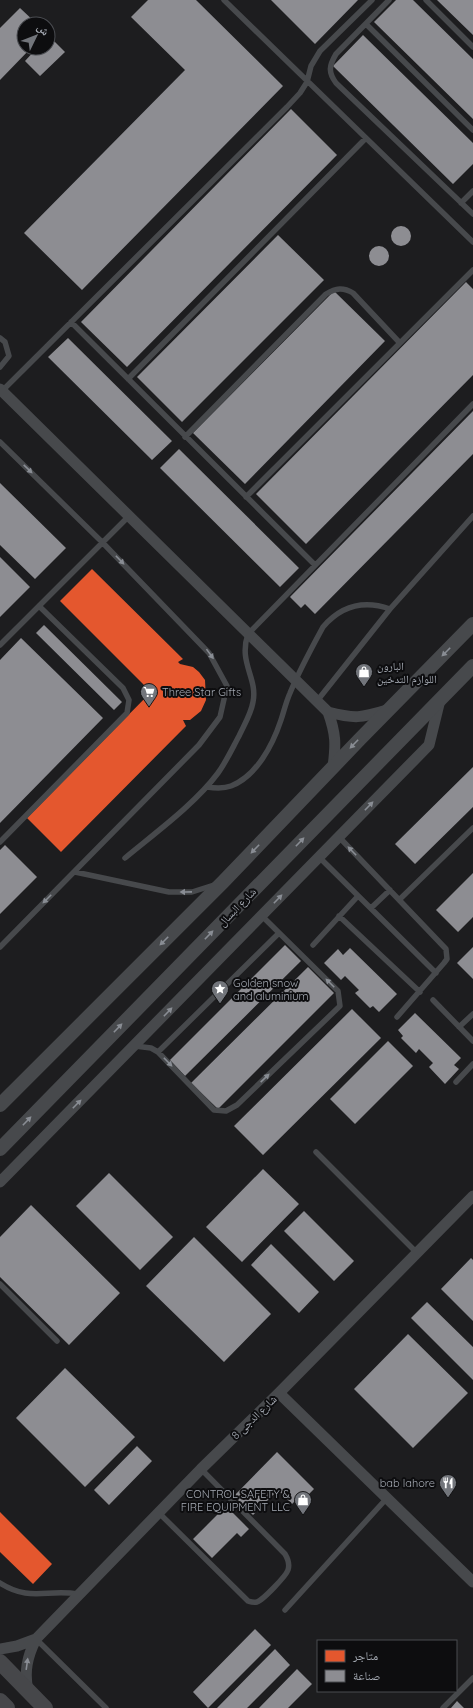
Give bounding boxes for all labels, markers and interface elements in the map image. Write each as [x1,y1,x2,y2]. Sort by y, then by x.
north arrow [16,16,56,56]
text: ش [33,20,53,39]
one-way arrow [23,464,33,474]
one-way arrow [115,555,125,565]
one-way arrow [441,647,451,657]
one-way arrow [206,649,214,660]
place label: البارون اللوازم التدخين [377,659,437,686]
shop icon: البارون اللوازم التدخين [354,662,374,687]
supermarket icon: Three Star Gifts [139,682,159,707]
place label: Three Star Gifts [162,685,241,699]
one-way arrow [350,739,359,750]
one-way arrow [364,801,374,811]
one-way arrow [295,837,305,847]
one-way arrow [250,844,260,854]
one-way arrow [347,846,357,856]
street label: شارع البسال [215,885,259,929]
one-way arrow [179,889,192,895]
one-way arrow [42,894,52,904]
one-way arrow [274,894,283,904]
one-way arrow [204,930,214,940]
one-way arrow [159,936,169,946]
place label: Golden snow and aluminium [233,976,308,1003]
one-way arrow [325,978,335,988]
place icon: Golden snow and aluminium [210,979,230,1004]
one-way arrow [163,1007,173,1017]
one-way arrow [113,1023,123,1033]
one-way arrow [163,1057,172,1067]
one-way arrow [260,1073,270,1083]
one-way arrow [72,1099,82,1109]
one-way arrow [22,1116,32,1126]
street label: شارع الدجى 8 [228,1392,280,1442]
restaurant icon: bab lahore [438,1473,458,1498]
place label: bab lahore [380,1476,435,1490]
place label: CONTROL SAFETY & FIRE EQUIPMENT LLC [181,1487,291,1514]
shop icon: CONTROL SAFETY & FIRE EQUIPMENT LLC [293,1490,313,1515]
legend [317,1640,457,1692]
text: متاجر [352,1648,378,1663]
one-way arrow [24,1658,30,1671]
text: صناعة [353,1668,380,1683]

